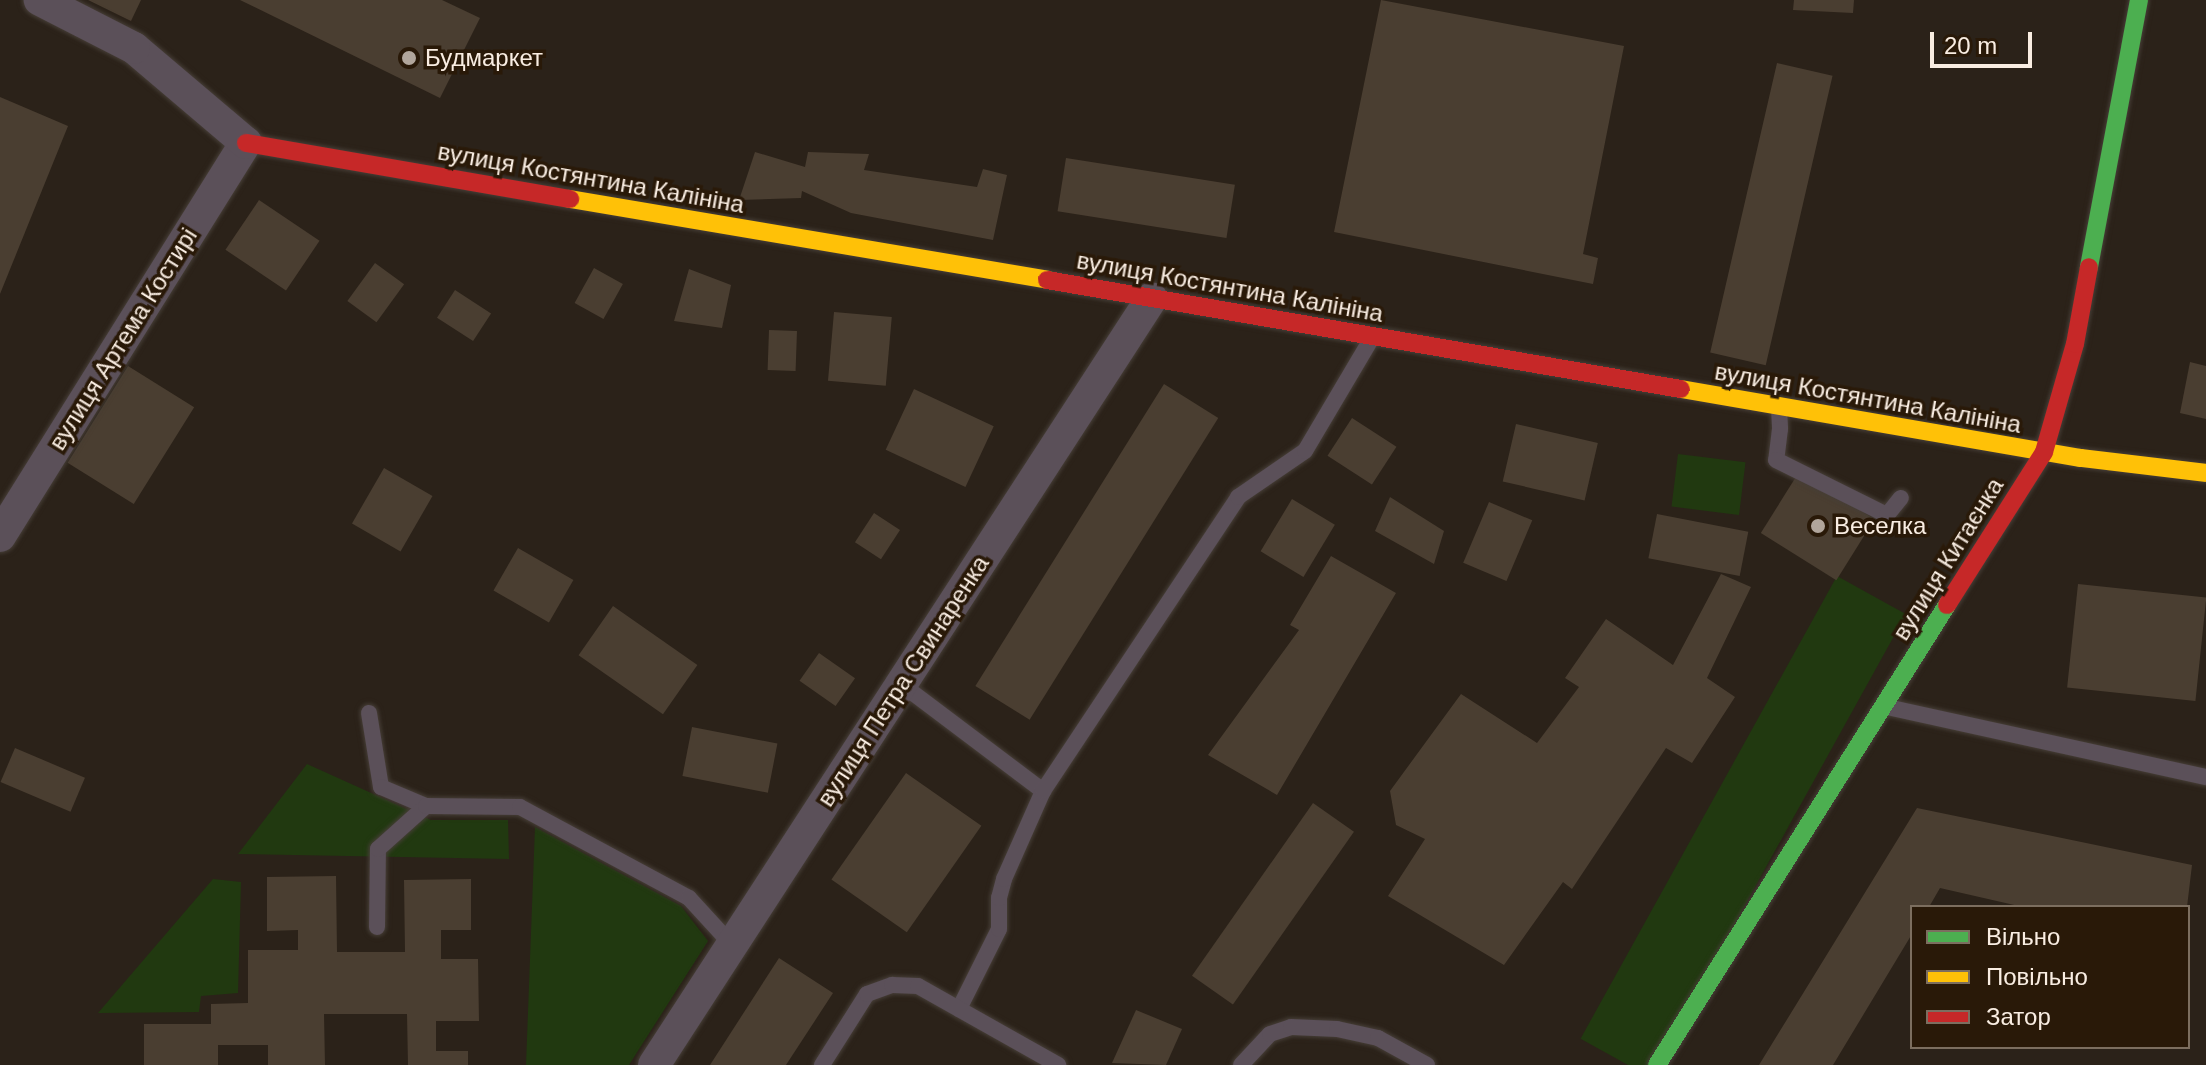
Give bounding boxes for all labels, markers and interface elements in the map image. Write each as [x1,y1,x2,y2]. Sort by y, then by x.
scale bar [1934,16,2036,66]
text: 20 m [1944,32,1997,59]
place label: Будмаркет [425,44,543,72]
marker: Будмаркет [400,49,418,67]
street label: вулиця Костянтина Калініна [436,137,746,219]
street label: вулиця Артема Костирі [43,223,203,455]
street label: вулиця Костянтина Калініна [1075,246,1385,328]
street label: вулиця Костянтина Калініна [1713,357,2023,439]
street label: вулиця Китаєнка [1887,473,2009,645]
place label: Веселка [1834,512,1926,540]
marker: Веселка [1809,517,1827,535]
street label: вулиця Петра Свинаренка [811,550,995,812]
legend [1910,905,2190,1049]
text: Вільно [1986,923,2060,950]
text: Повільно [1986,963,2088,990]
text: Затор [1986,1003,2051,1030]

